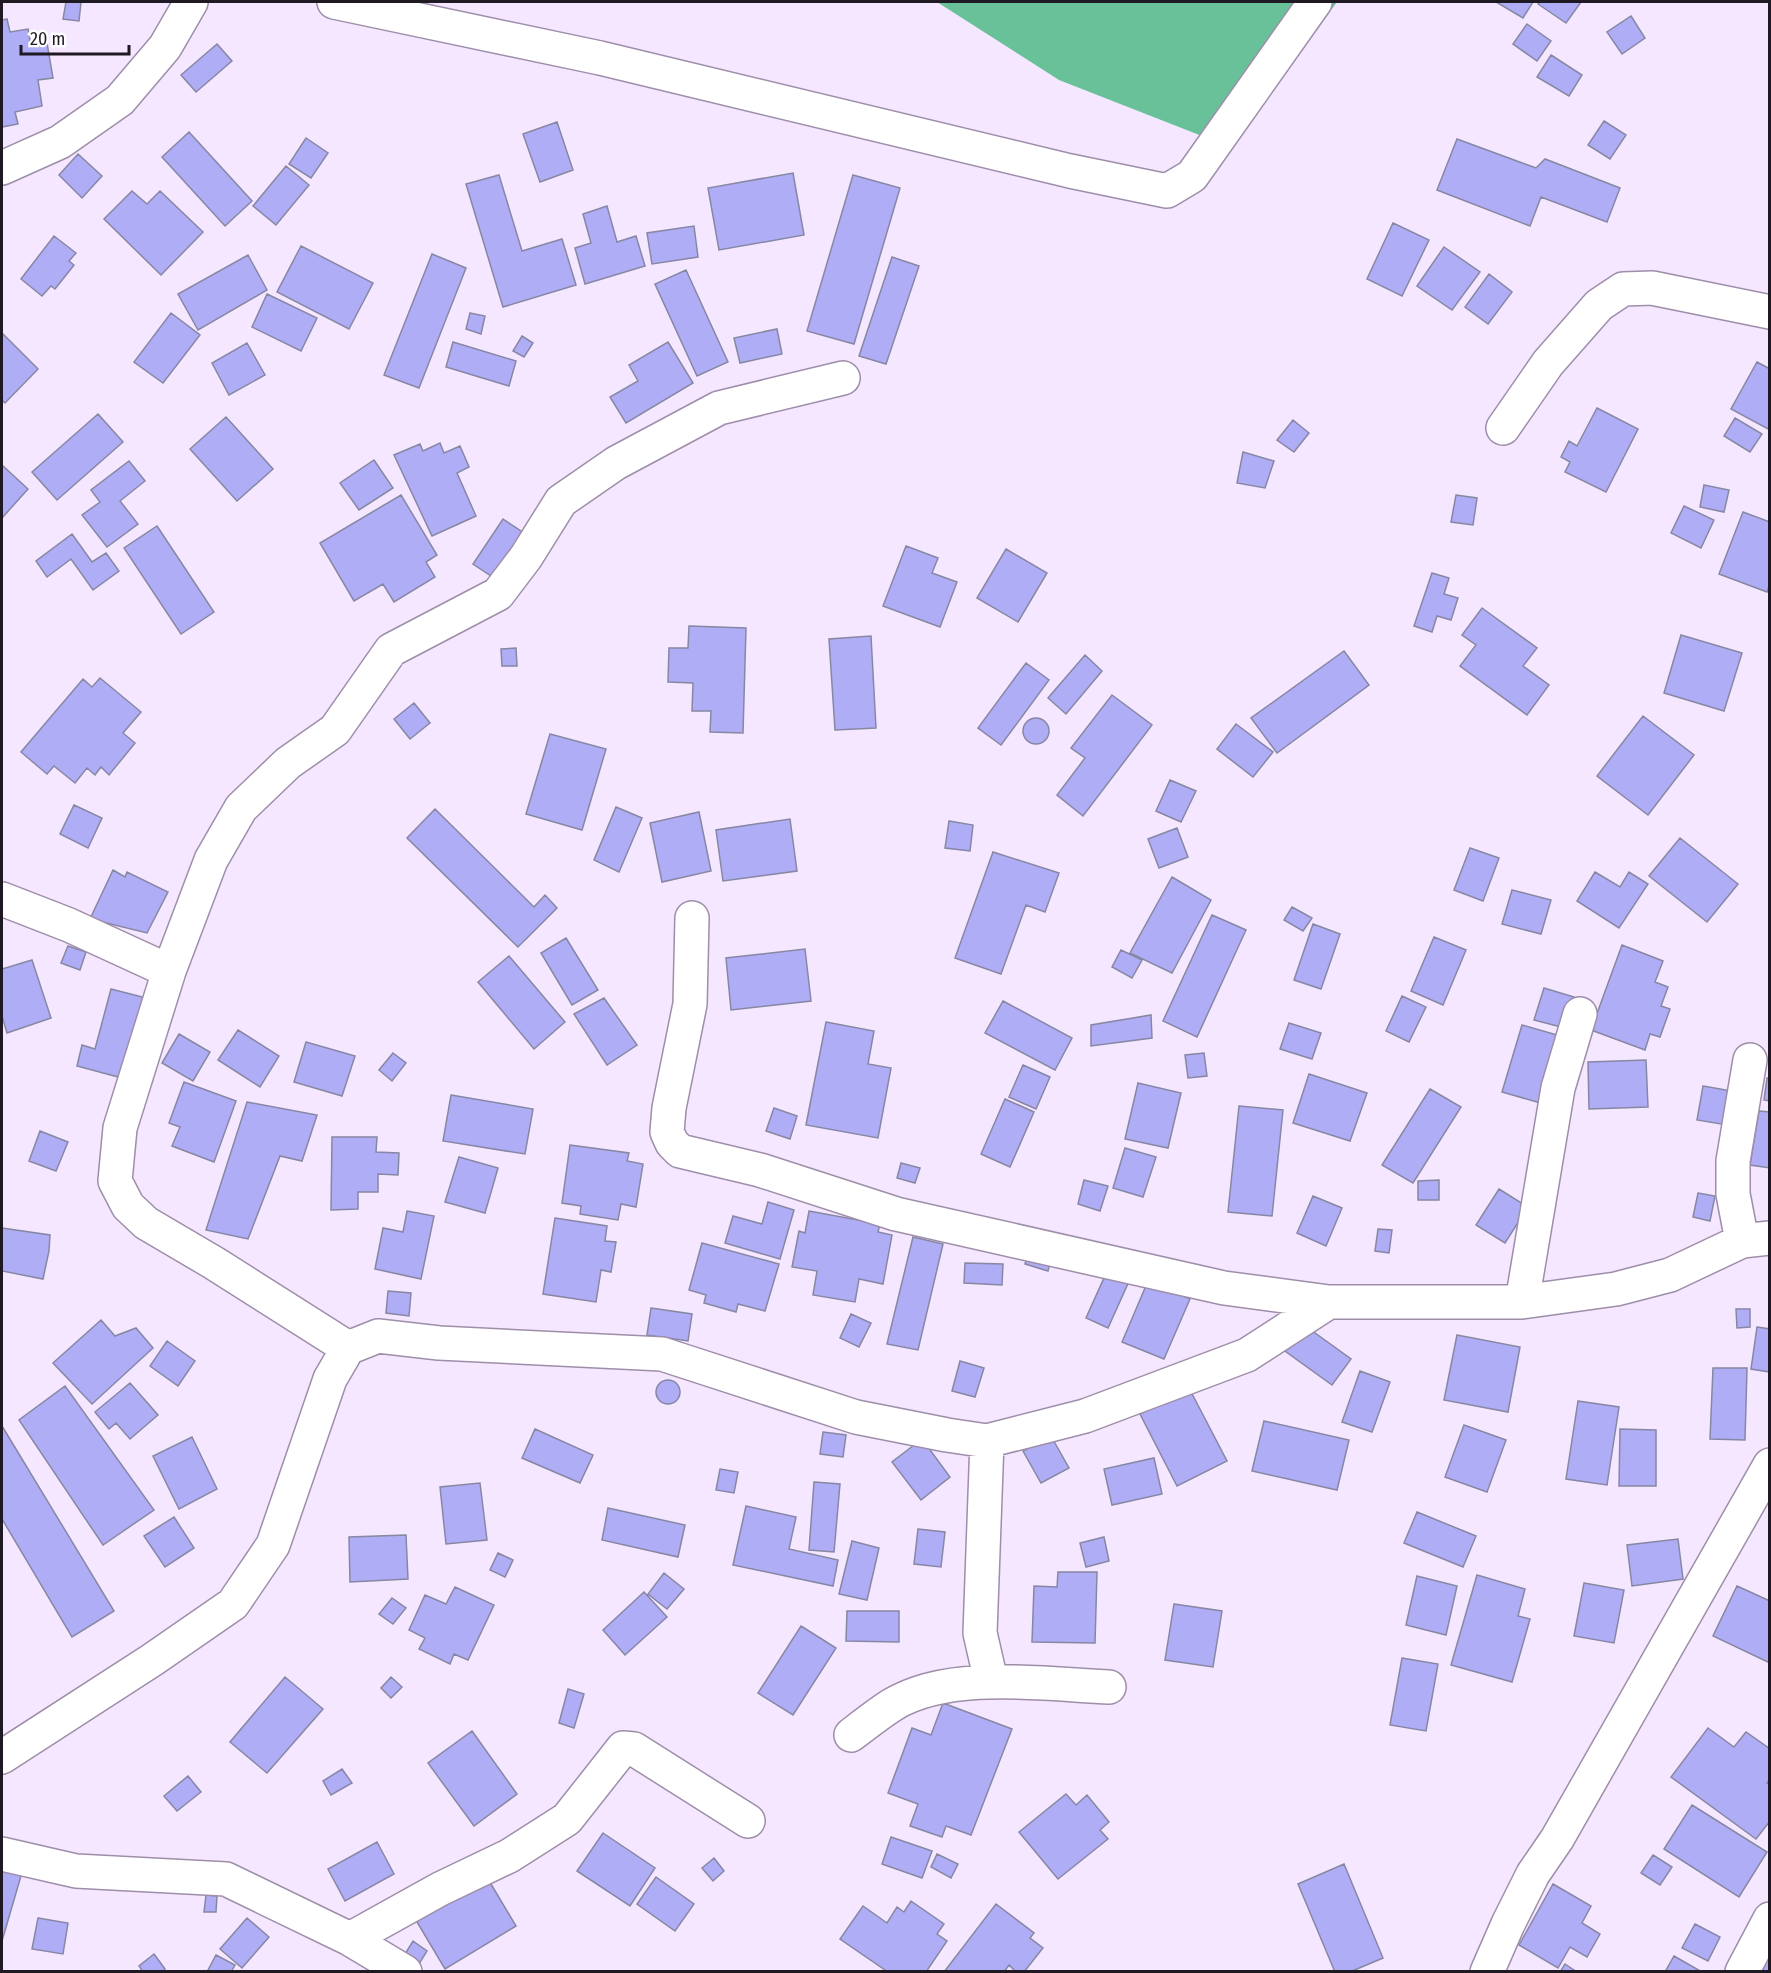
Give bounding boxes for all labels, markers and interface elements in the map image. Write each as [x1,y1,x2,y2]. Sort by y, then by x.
scale bar [21,18,129,56]
text: 20 m [30,28,65,50]

